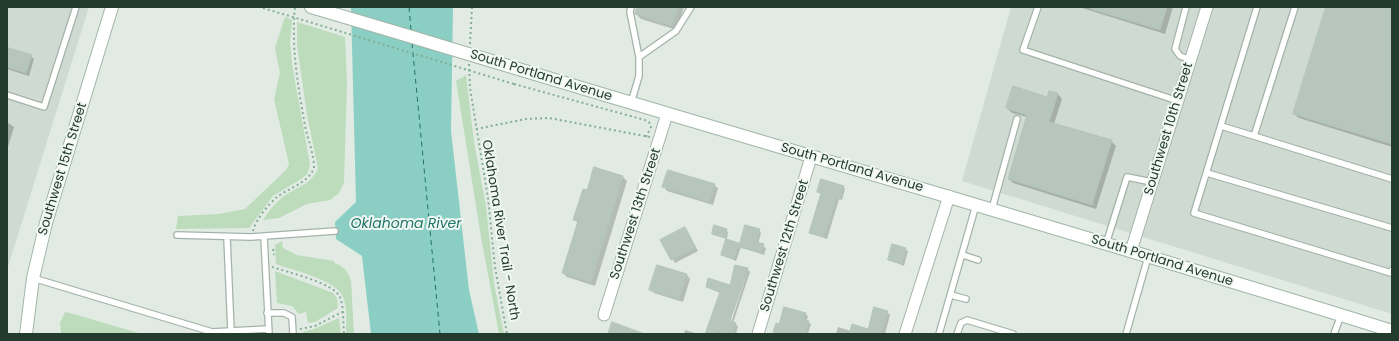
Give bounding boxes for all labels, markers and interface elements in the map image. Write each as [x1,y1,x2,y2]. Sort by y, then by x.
street label: South Portland Avenue [468,47,614,105]
street label: Southwest 10th Street [1141,61,1197,197]
street label: Southwest 15th Street [35,101,91,237]
street label: Oklahoma River Trail - North [478,139,522,321]
street label: South Portland Avenue [779,140,925,196]
street label: Southwest 13th Street [607,146,665,282]
street label: Southwest 12th Street [757,178,813,314]
water label: Oklahoma River [351,216,461,232]
street label: South Portland Avenue [1089,232,1235,290]

